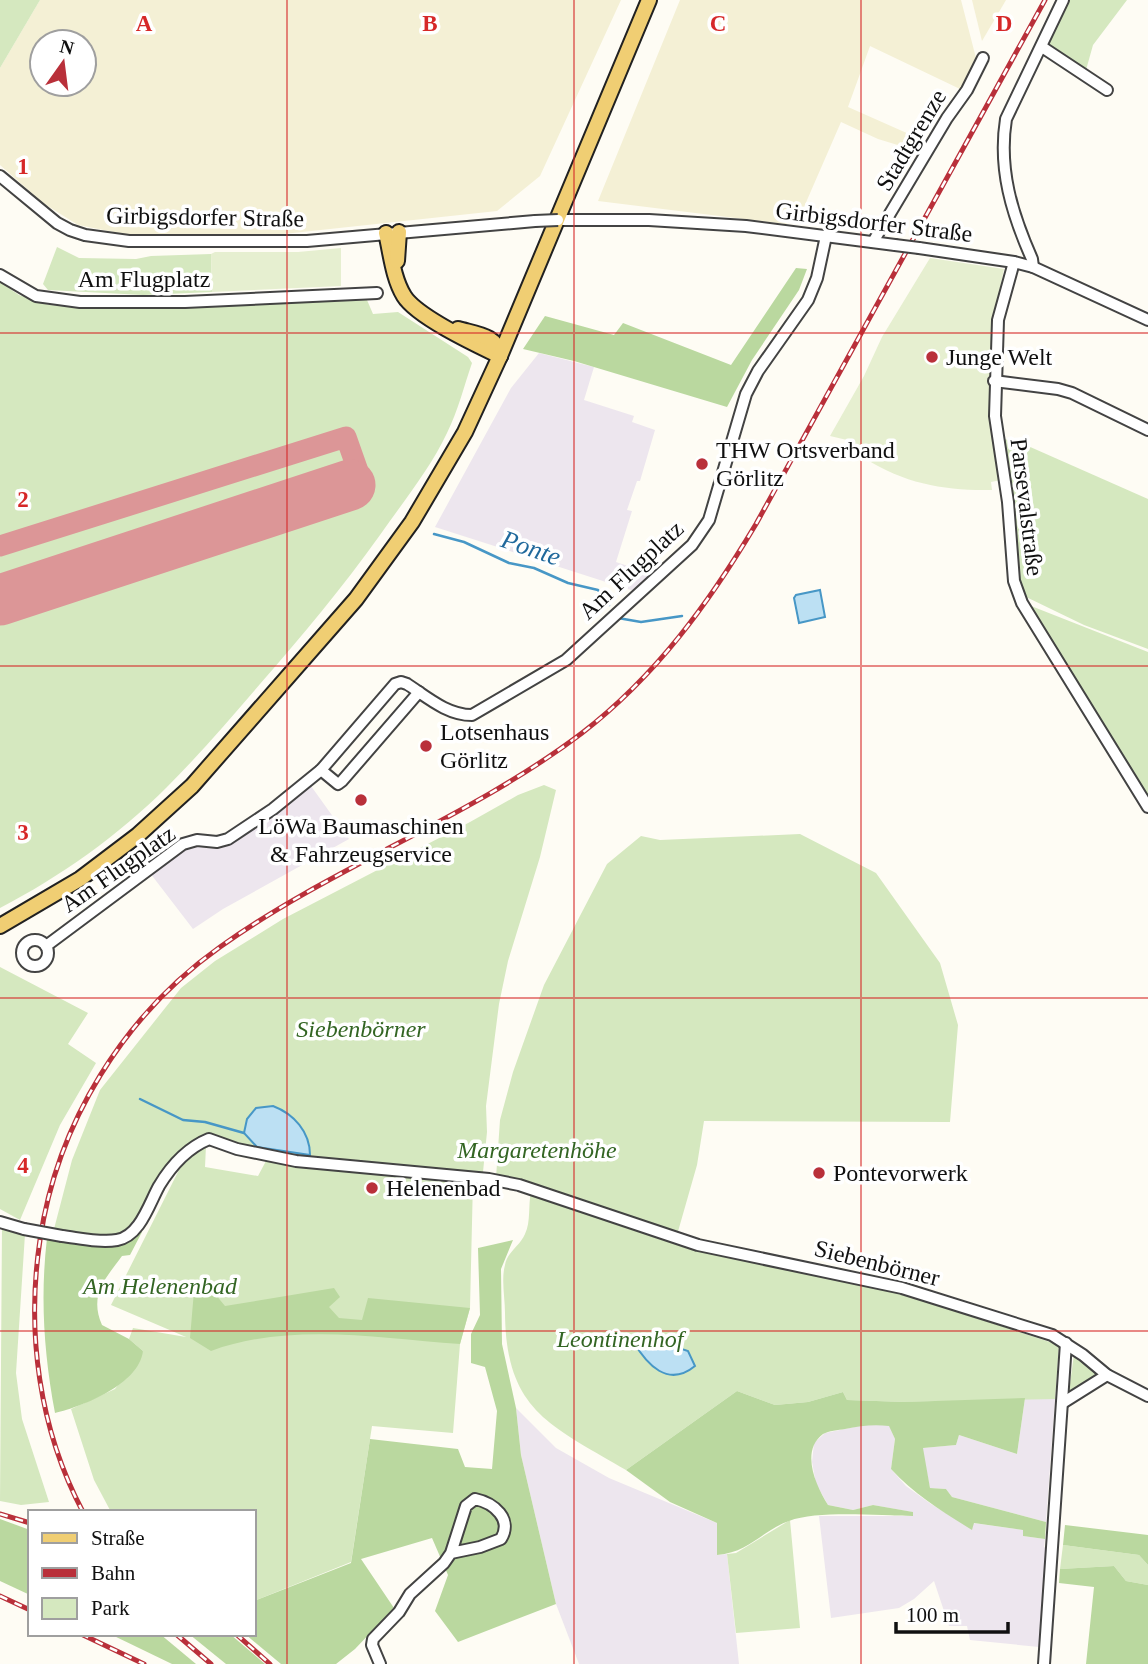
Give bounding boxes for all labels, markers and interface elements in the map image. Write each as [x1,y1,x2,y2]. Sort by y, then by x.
text: A [136,11,153,36]
text: B [422,11,438,36]
text: C [710,11,726,36]
text: D [996,11,1012,36]
north arrow [28,28,98,98]
text: N [58,35,76,59]
street label: Stadtgrenze [871,85,951,195]
text: 1 [17,154,29,179]
street label: Girbigsdorfer Straße [774,197,974,247]
street label: Girbigsdorfer Straße [106,202,304,232]
street label: Am Flugplatz [78,266,210,292]
place label: Junge Welt [946,344,1053,370]
marker: Junge Welt [924,349,940,365]
place label: THW Ortsverband Görlitz [716,437,895,491]
street label: Parsevalstraße [1006,437,1048,577]
marker: THW Ortsverband Görlitz [694,456,710,472]
text: 2 [17,487,29,512]
street label: Am Flugplatz [574,515,688,625]
water label: Ponte [497,524,564,572]
place label: Lotsenhaus Görlitz [440,719,549,773]
marker: Lotsenhaus Görlitz [418,738,434,754]
marker: LöWa Baumaschinen & Fahrzeugservice [353,792,369,808]
place label: LöWa Baumaschinen & Fahrzeugservice [258,813,464,867]
text: 3 [17,820,29,845]
street label: Am Flugplatz [56,820,180,918]
park label: Siebenbörner [296,1016,426,1042]
park label: Margaretenhöhe [456,1137,617,1163]
text: 4 [17,1153,29,1178]
place label: Pontevorwerk [833,1160,968,1186]
marker: Pontevorwerk [811,1165,827,1181]
place label: Helenenbad [386,1175,501,1201]
marker: Helenenbad [364,1180,380,1196]
street label: Siebenbörner [812,1235,942,1291]
park label: Am Helenenbad [81,1273,238,1299]
park label: Leontinenhof [556,1326,687,1352]
legend [28,1510,256,1636]
text: Straße [91,1526,145,1550]
text: Bahn [91,1561,136,1585]
scale bar [896,1590,1008,1634]
text: Park [91,1596,130,1620]
text: 100 m [906,1603,959,1627]

